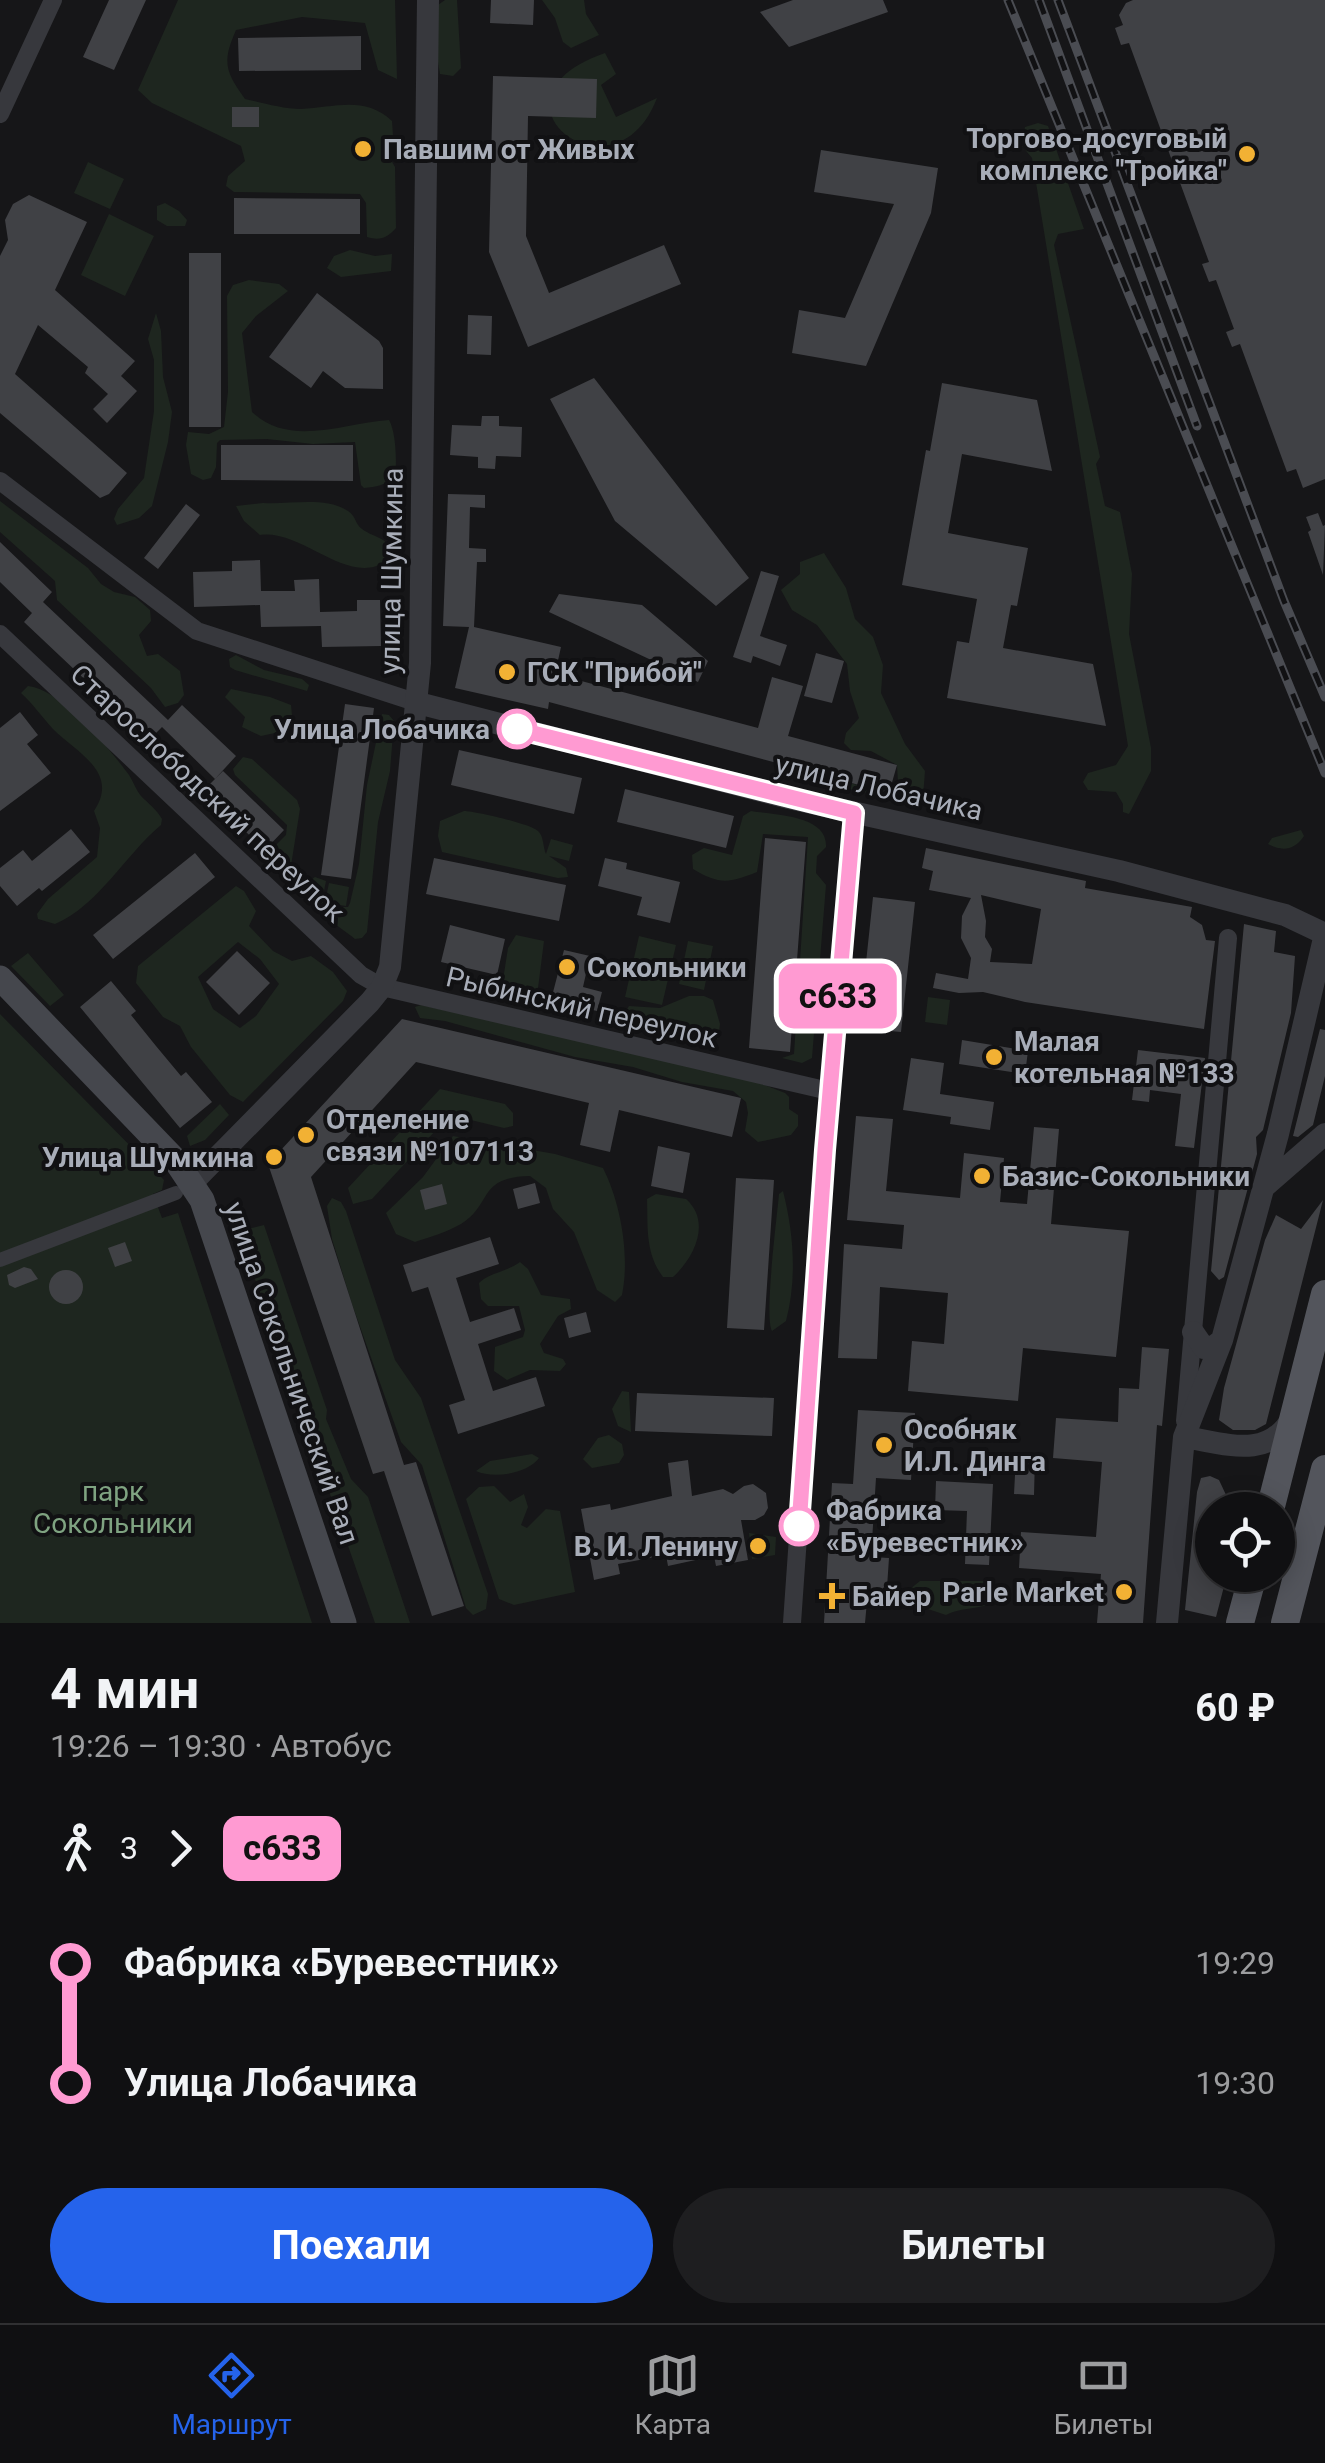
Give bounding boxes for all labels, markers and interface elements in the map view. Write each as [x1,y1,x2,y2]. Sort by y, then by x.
place label: Торгово-досуговый комплекс "Тройка" [966,122,1227,187]
place label: Павшим от Живых [383,133,635,166]
marker: Павшим от Живых [352,138,374,160]
marker: Торгово-досуговый комплекс "Тройка" [1236,143,1258,165]
street label: улица Шумкина [373,467,410,675]
place label: ГСК "Прибой" [527,656,702,689]
street label: Старослободский переулок [64,658,352,929]
marker: ГСК "Прибой" [496,661,518,683]
marker: Улица Лобачика [498,710,536,748]
place label: Улица Лобачика [274,713,490,746]
street label: улица Лобачика [772,748,986,827]
place label: Сокольники [587,951,747,984]
marker: Сокольники [556,956,578,978]
street label: Рыбинский переулок [443,960,721,1055]
line badge: с633 [768,964,908,1028]
text: с633 [799,976,877,1017]
place label: Малая котельная №133 [1014,1025,1235,1090]
marker: Малая котельная №133 [983,1046,1005,1068]
place label: Отделение связи №107113 [326,1103,534,1168]
marker: Отделение связи №107113 [295,1124,317,1146]
place label: Улица Шумкина [42,1141,254,1174]
marker: Улица Шумкина [263,1146,285,1168]
place label: Базис-Сокольники [1002,1160,1250,1193]
marker: Базис-Сокольники [971,1165,993,1187]
street label: улица Сокольнический Вал [217,1197,366,1549]
place label: Особняк И.Л. Динга [904,1413,1046,1478]
marker: Особняк И.Л. Динга [873,1434,895,1456]
park label: парк Сокольники [33,1475,193,1540]
map controls [1195,1492,1295,1592]
button: locate [1195,1492,1295,1592]
place label: Фабрика «Буревестник» [826,1494,1024,1559]
marker: Фабрика «Буревестник» [780,1507,818,1545]
place label: В. И. Ленину [574,1530,739,1563]
marker: В. И. Ленину [747,1535,769,1557]
place label: Parle Market [942,1576,1104,1609]
place label: Байер [852,1580,931,1613]
marker: Parle Market [1113,1581,1135,1603]
marker: Байер [821,1585,843,1607]
text: 4 мин [50,1657,199,1721]
text: 60 ₽ [1195,1686,1275,1730]
text: 19:26 – 19:30 · Автобус [50,1727,392,1765]
icon: walk [50,1821,105,1876]
icon: forward [153,1821,208,1876]
text: с633 [243,1828,321,1869]
text: 3 [120,1829,138,1867]
text: Фабрика «Буревестник» [124,1941,559,1985]
text: 19:29 [1195,1944,1275,1982]
text: Улица Лобачика [124,2061,417,2105]
text: 19:30 [1195,2064,1275,2102]
button: Поехали [50,2188,653,2303]
button: Билеты [673,2188,1275,2303]
tab: Маршрут [171,2348,292,2441]
tab: Карта [635,2348,711,2441]
tab: Билеты [1054,2348,1154,2441]

